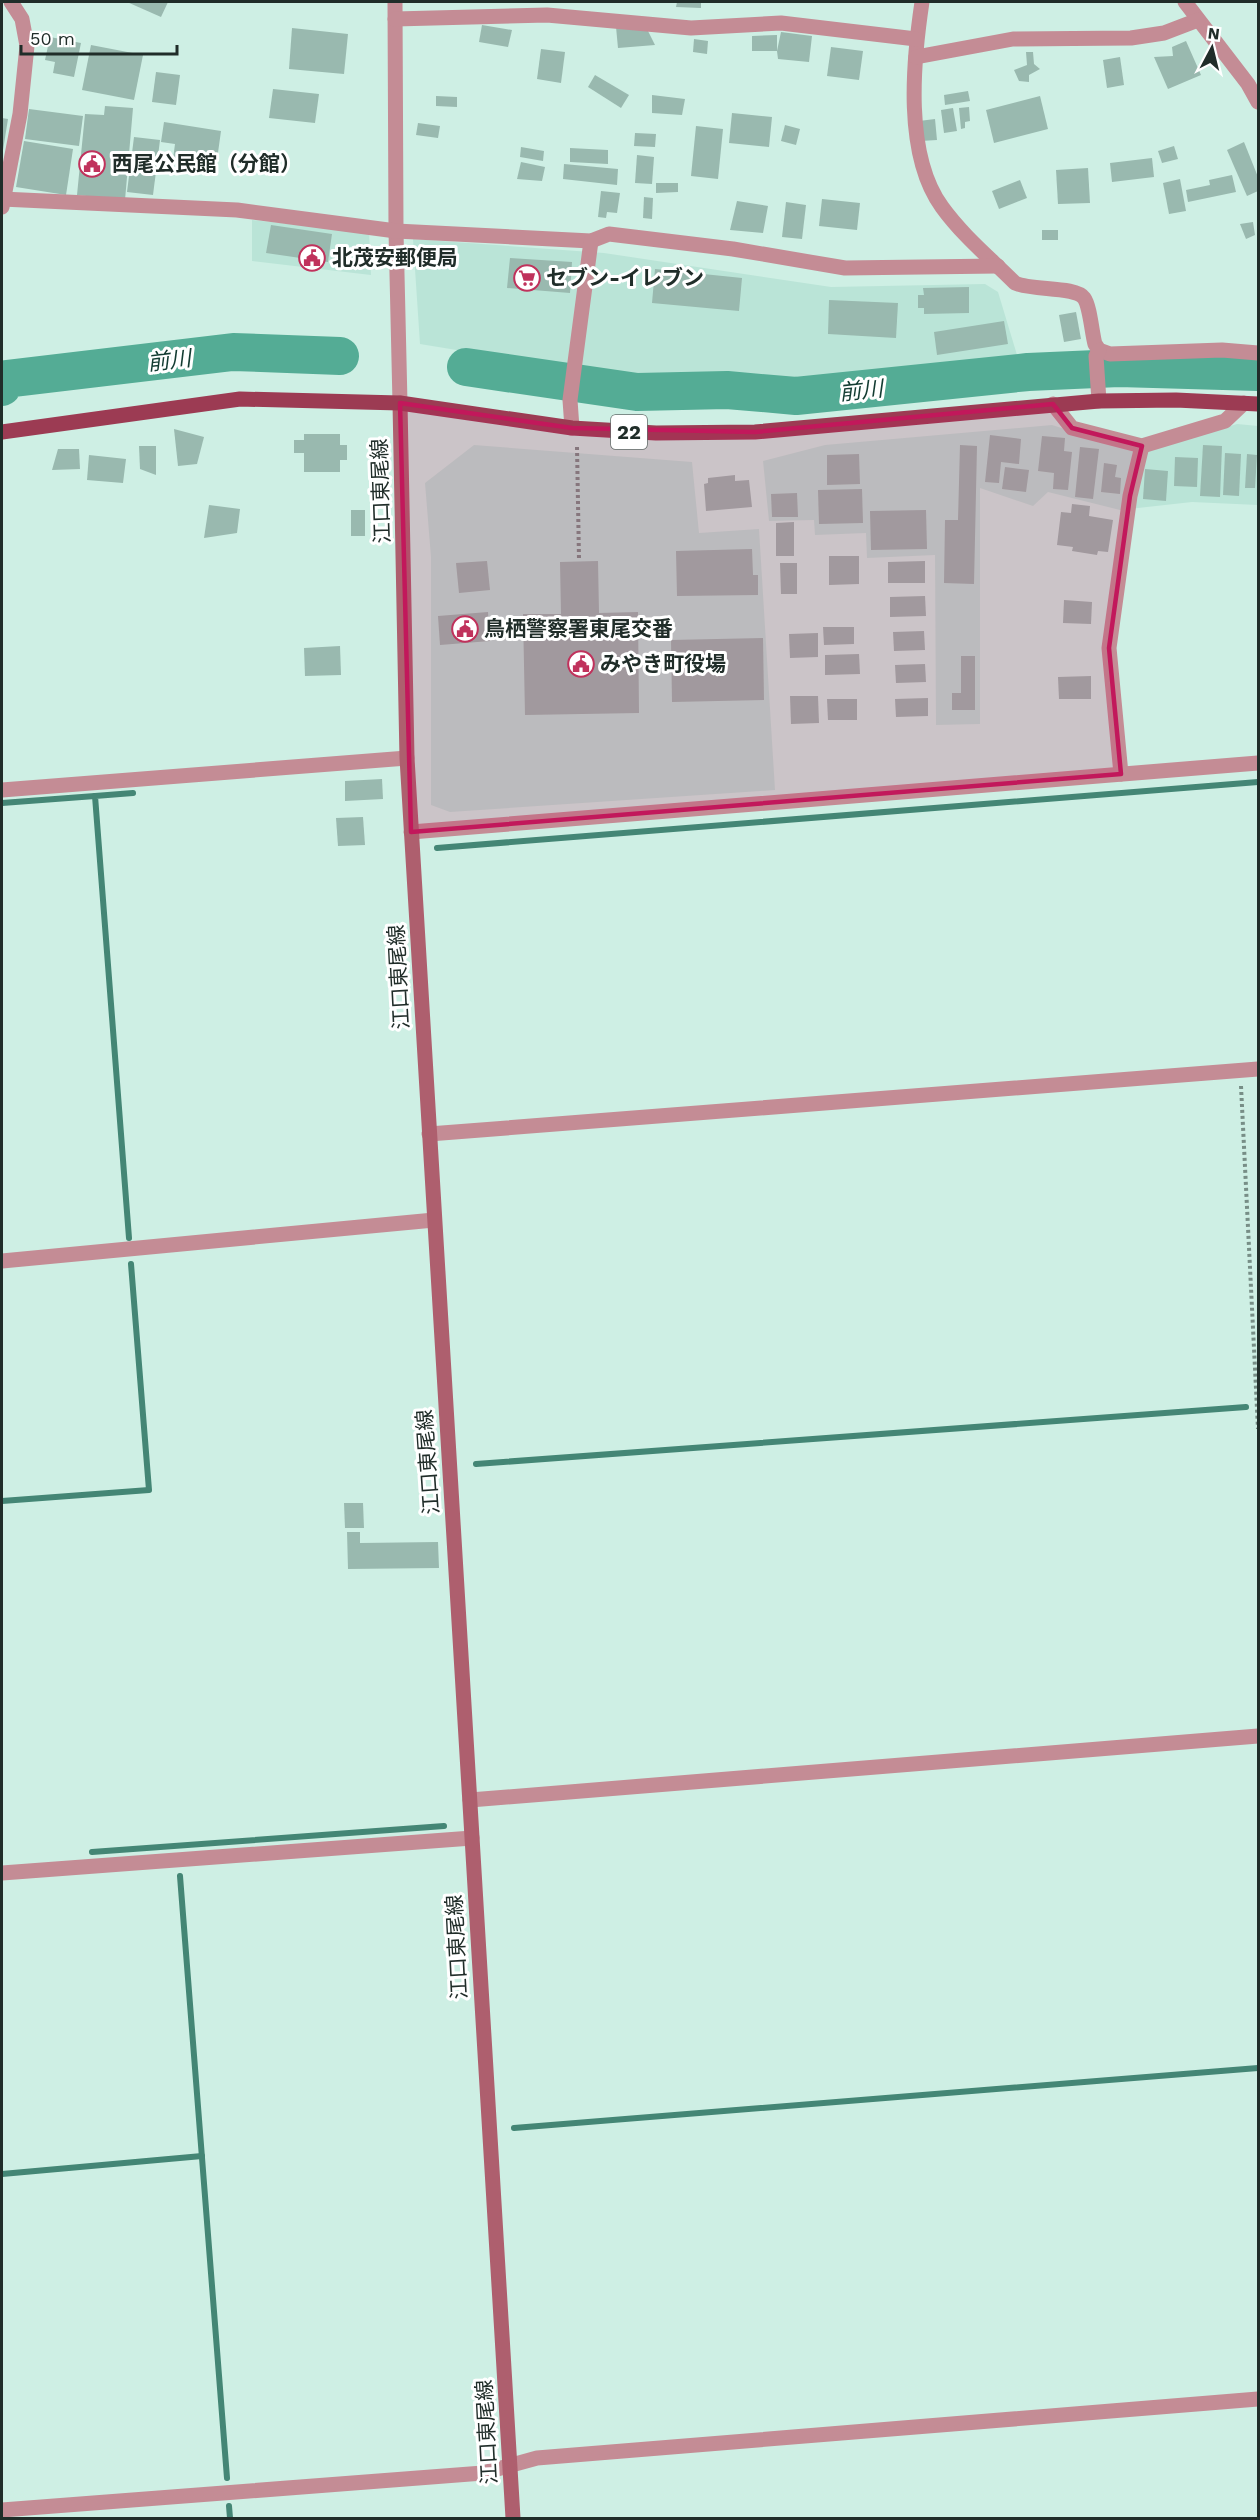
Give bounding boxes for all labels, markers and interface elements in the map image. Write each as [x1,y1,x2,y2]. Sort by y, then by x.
scale bar [21,18,177,56]
north arrow [1182,18,1242,78]
text: N [1207,23,1221,44]
text: 50 m [30,28,75,49]
public building icon: 西尾公民館（分館） [77,149,107,179]
place label: 西尾公民館（分館） [112,151,301,176]
public building icon: 北茂安郵便局 [297,243,327,273]
place label: 北茂安郵便局 [332,245,458,270]
supermarket icon: セブン-イレブン [512,263,542,293]
place label: セブン-イレブン [546,265,704,290]
water label: 前川 [146,345,194,376]
water label: 前川 [838,376,886,405]
road number: 22 [611,415,647,449]
street label: 江口東尾線 [366,438,395,544]
public building icon: 鳥栖警察署東尾交番 [450,614,480,644]
place label: 鳥栖警察署東尾交番 [484,616,673,641]
public building icon: みやき町役場 [566,649,596,679]
place label: みやき町役場 [600,651,726,676]
street label: 江口東尾線 [383,924,414,1030]
street label: 江口東尾線 [411,1409,444,1515]
street label: 江口東尾線 [441,1894,472,2000]
street label: 江口東尾線 [471,2379,502,2485]

